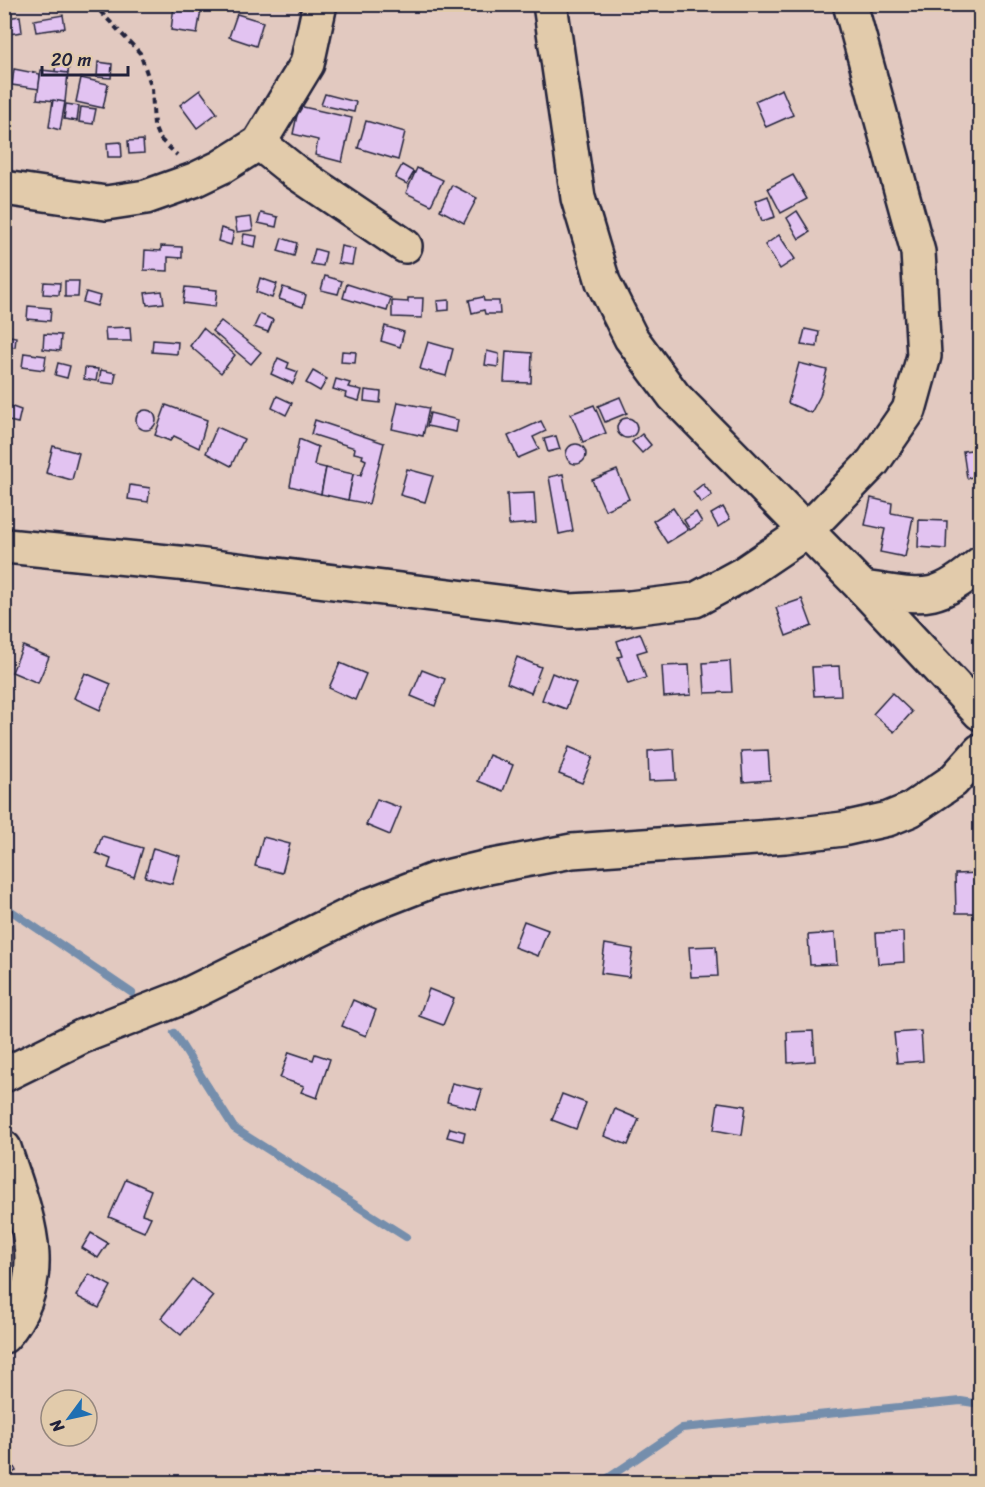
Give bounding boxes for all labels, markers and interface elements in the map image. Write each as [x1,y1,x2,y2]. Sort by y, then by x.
scale bar [42,39,128,77]
text: 20 m [51,44,91,76]
north arrow [39,1388,99,1448]
text: N [41,1413,73,1439]

